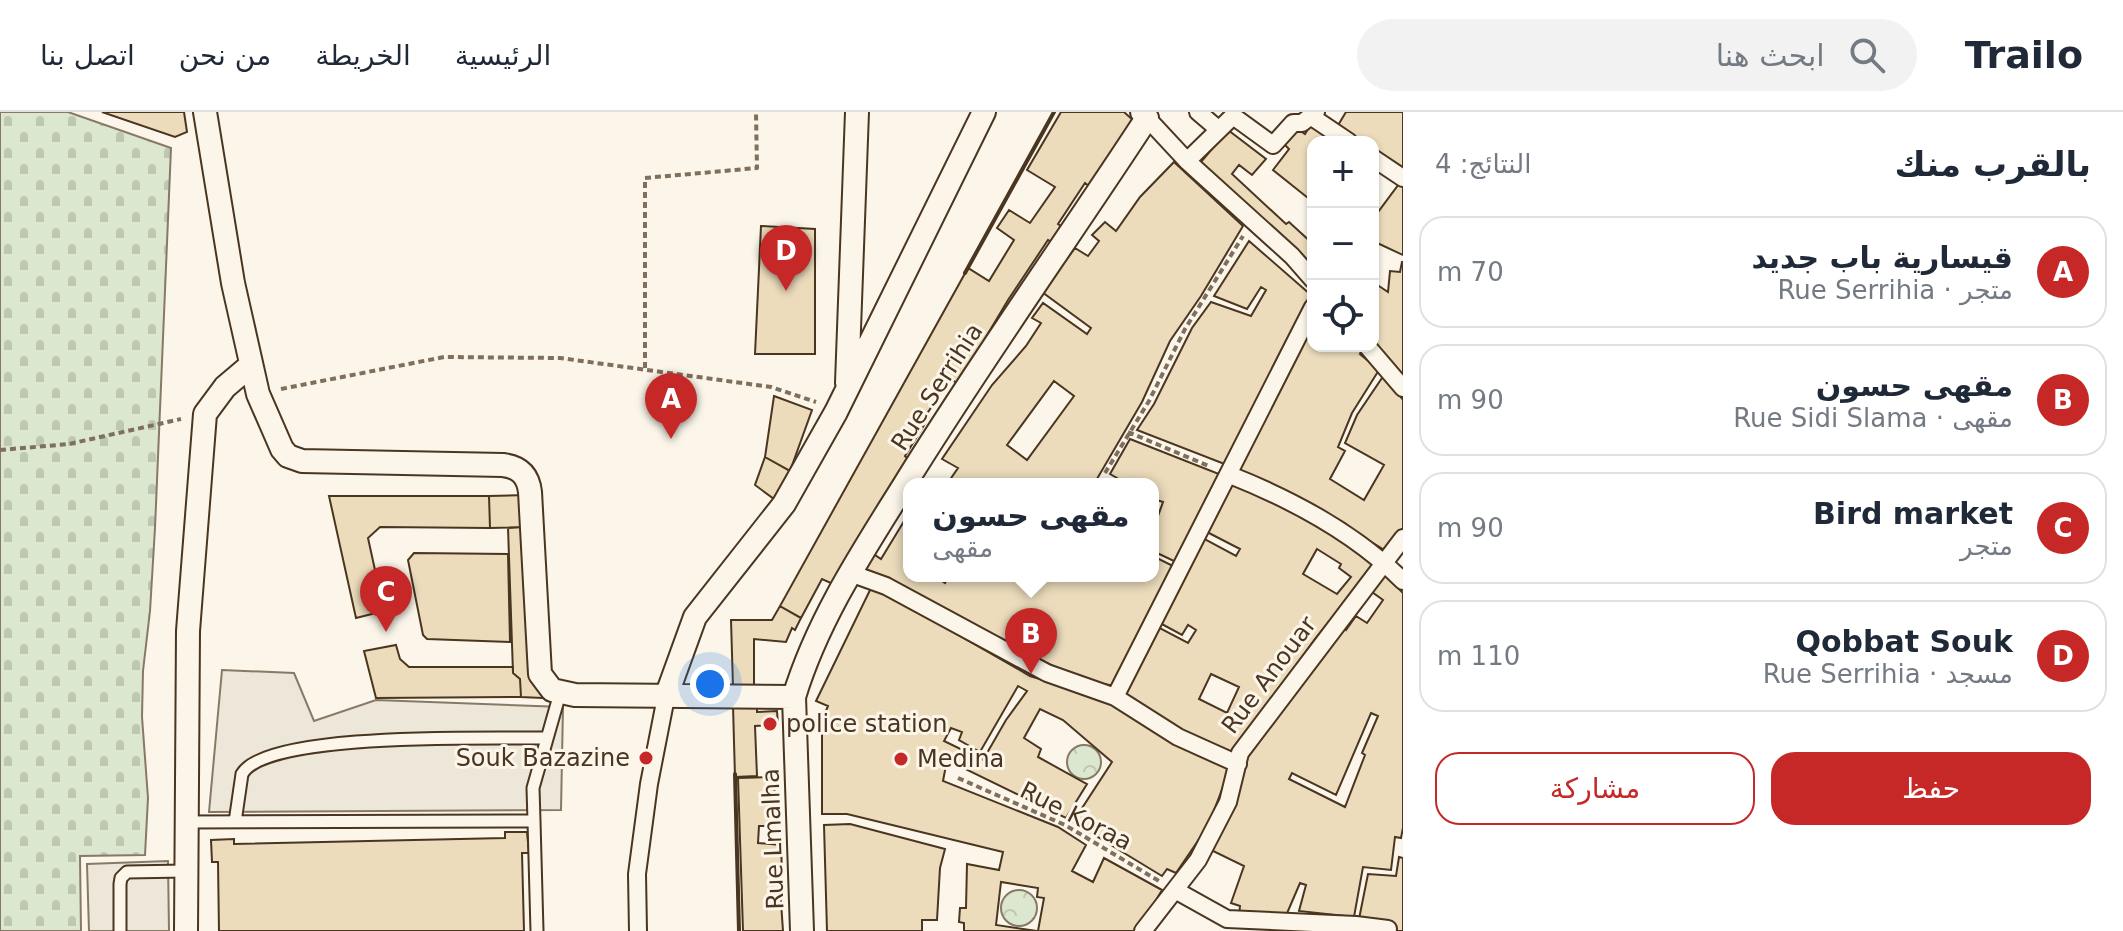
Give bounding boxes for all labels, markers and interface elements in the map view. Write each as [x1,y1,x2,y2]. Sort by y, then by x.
search box [1357,19,1917,91]
icon: search [1845,33,1889,77]
text: Trailo [1965,33,2083,77]
text: ابحث هنا [1716,38,1825,73]
text: اتصل بنا [40,39,135,72]
text: من نحن [179,39,271,72]
text: الخريطة [315,39,411,72]
text: الرئيسية [455,39,551,72]
map controls [1307,136,1379,352]
button: + [1307,136,1379,208]
text: بالقرب منك [1894,144,2091,184]
text: النتائج: 4 [1435,149,1531,179]
button: − [1307,208,1379,280]
pin: D [760,225,812,291]
text: قيسارية باب جديد [1751,240,2013,275]
text: 70 m [1437,257,1504,287]
text: A [2053,257,2073,287]
text: متجر · Rue Serrihia [1777,275,2013,305]
button: locate [1307,280,1379,352]
street label: Rue Serrihia [886,318,988,456]
text: مقهى حسون [1816,368,2013,403]
pin: A [645,373,697,439]
text: 90 m [1437,385,1504,415]
text: B [2053,385,2073,415]
text: مقهى · Rue Sidi Slama [1733,403,2013,433]
popup [903,478,1159,582]
text: Bird market [1813,496,2013,531]
text: مقهى حسون [932,498,1130,533]
text: 90 m [1437,513,1504,543]
text: C [2053,513,2073,543]
text: متجر [1960,531,2013,561]
text: مقهى [932,533,993,563]
pin: C [360,566,412,632]
pin: B [1005,608,1057,674]
street label: Rue Anouar [1216,611,1322,739]
text: Qobbat Souk [1795,624,2013,659]
text: 110 m [1437,641,1520,671]
text: D [2052,641,2074,671]
text: مسجد · Rue Serrihia [1763,659,2013,689]
your location [690,664,730,704]
place label: police station [786,710,947,738]
marker: police station [761,715,779,733]
place label: Souk Bazazine [456,744,630,772]
place label: Medina [917,745,1004,773]
marker: Souk Bazazine [637,749,655,767]
marker: Medina [892,750,910,768]
button: مشاركة [1435,752,1755,825]
button: حفظ [1771,752,2091,825]
street label: Rue Lmalha [757,768,789,910]
street label: Rue Koraa [1015,776,1137,856]

